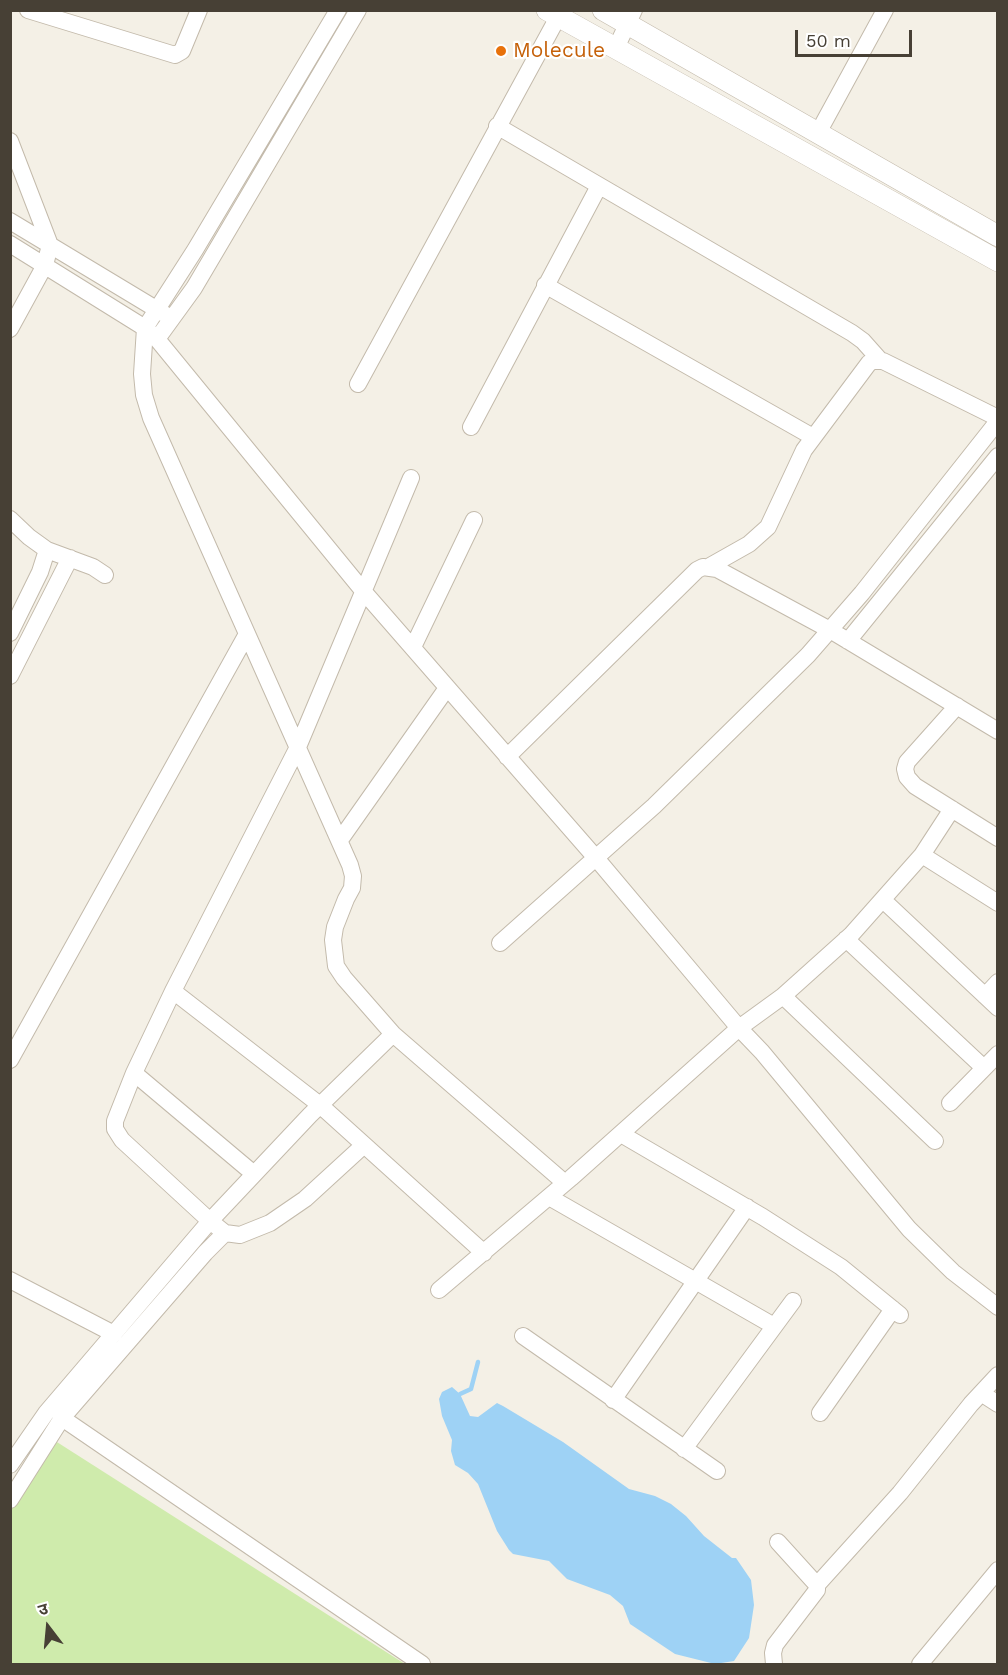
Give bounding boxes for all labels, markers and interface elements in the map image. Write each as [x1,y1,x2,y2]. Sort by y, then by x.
scale bar [798,18,915,56]
text: 50 m [806,30,851,51]
place label: Molecule [513,38,605,64]
marker: Molecule [494,44,508,58]
north arrow [18,1597,78,1657]
text: उ [36,1599,50,1620]

